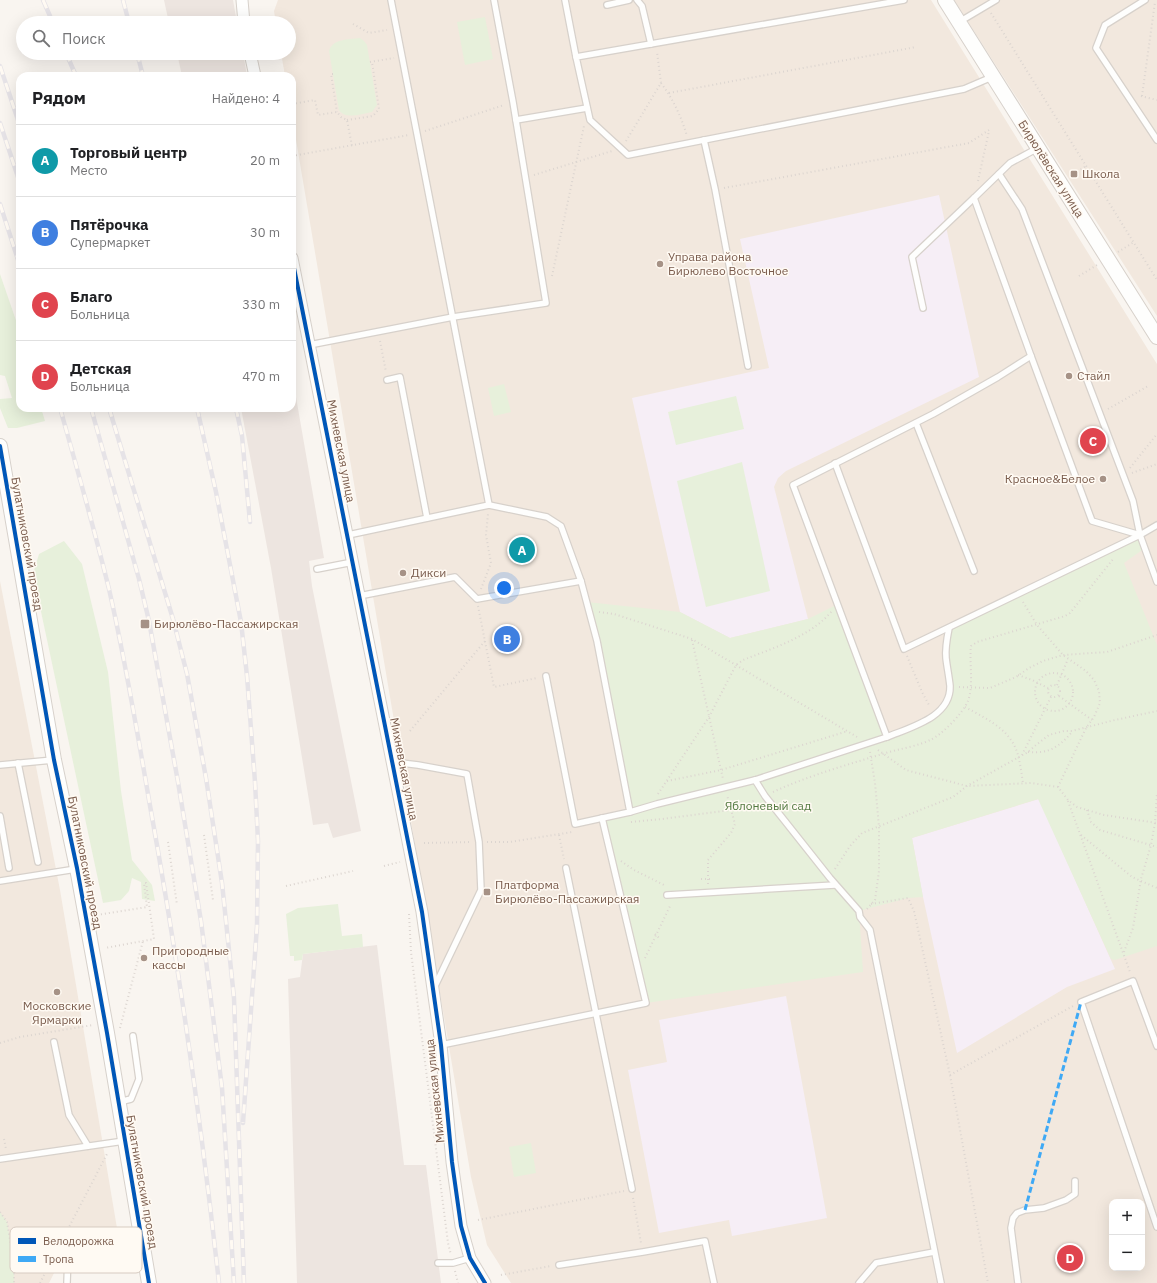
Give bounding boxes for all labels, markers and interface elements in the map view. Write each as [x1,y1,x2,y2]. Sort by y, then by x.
search box [16,16,296,60]
icon: search [30,27,52,49]
text: Поиск [62,29,105,48]
text: Рядом [32,87,86,109]
text: Найдено: 4 [212,90,280,107]
street label: Бирюлёвская улица [1015,117,1088,221]
text: Торговый центр [70,143,187,162]
text: A [41,152,49,169]
text: 20 m [250,152,280,169]
text: Место [70,162,108,179]
place label: Школа [1082,166,1120,181]
marker: Школа [1069,169,1079,179]
text: Пятёрочка [70,215,149,234]
text: B [41,224,49,241]
text: 30 m [250,224,280,241]
text: Супермаркет [70,234,150,251]
place label: Управа района Бирюлево Восточное [668,249,789,278]
marker: Управа района Бирюлево Восточное [655,259,665,269]
text: Благо [70,287,112,306]
text: C [41,296,49,313]
text: 330 m [242,296,280,313]
text: Больница [70,306,130,323]
text: Детская [70,359,132,378]
text: D [40,368,50,385]
text: 470 m [242,368,280,385]
place label: Стайл [1077,368,1110,383]
marker: Стайл [1064,371,1074,381]
text: Больница [70,378,130,395]
street label: Михневская улица [324,398,359,504]
pin: C [1080,426,1106,456]
place label: Красное&Белое [1005,471,1095,486]
marker: Красное&Белое [1098,474,1108,484]
street label: Булатниковский проезд [8,476,47,612]
pin: A [509,535,535,565]
place label: Дикси [411,565,446,580]
marker: Дикси [398,568,408,578]
your location [494,578,514,598]
place label: Бирюлёво-Пассажирская [154,616,298,631]
marker: Бирюлёво-Пассажирская [139,618,151,630]
pin: B [494,624,520,654]
street label: Михневская улица [387,716,422,822]
street label: Булатниковский проезд [65,795,106,931]
park label: Яблоневый сад [725,798,811,813]
place label: Платформа Бирюлёво-Пассажирская [495,877,639,906]
marker: Платформа Бирюлёво-Пассажирская [482,887,492,897]
place label: Пригородные кассы [152,943,230,972]
marker: Пригородные кассы [139,953,149,963]
marker: Московские Ярмарки [52,987,62,997]
place label: Московские Ярмарки [23,998,92,1027]
street label: Михневская улица [422,1038,447,1144]
street label: Булатниковский проезд [123,1114,162,1250]
map controls [1109,1199,1145,1271]
button: + [1109,1199,1145,1235]
legend [10,1227,142,1273]
text: Велодорожка [43,1234,114,1248]
button: − [1109,1235,1145,1271]
pin: D [1057,1243,1083,1273]
text: Тропа [43,1252,74,1266]

